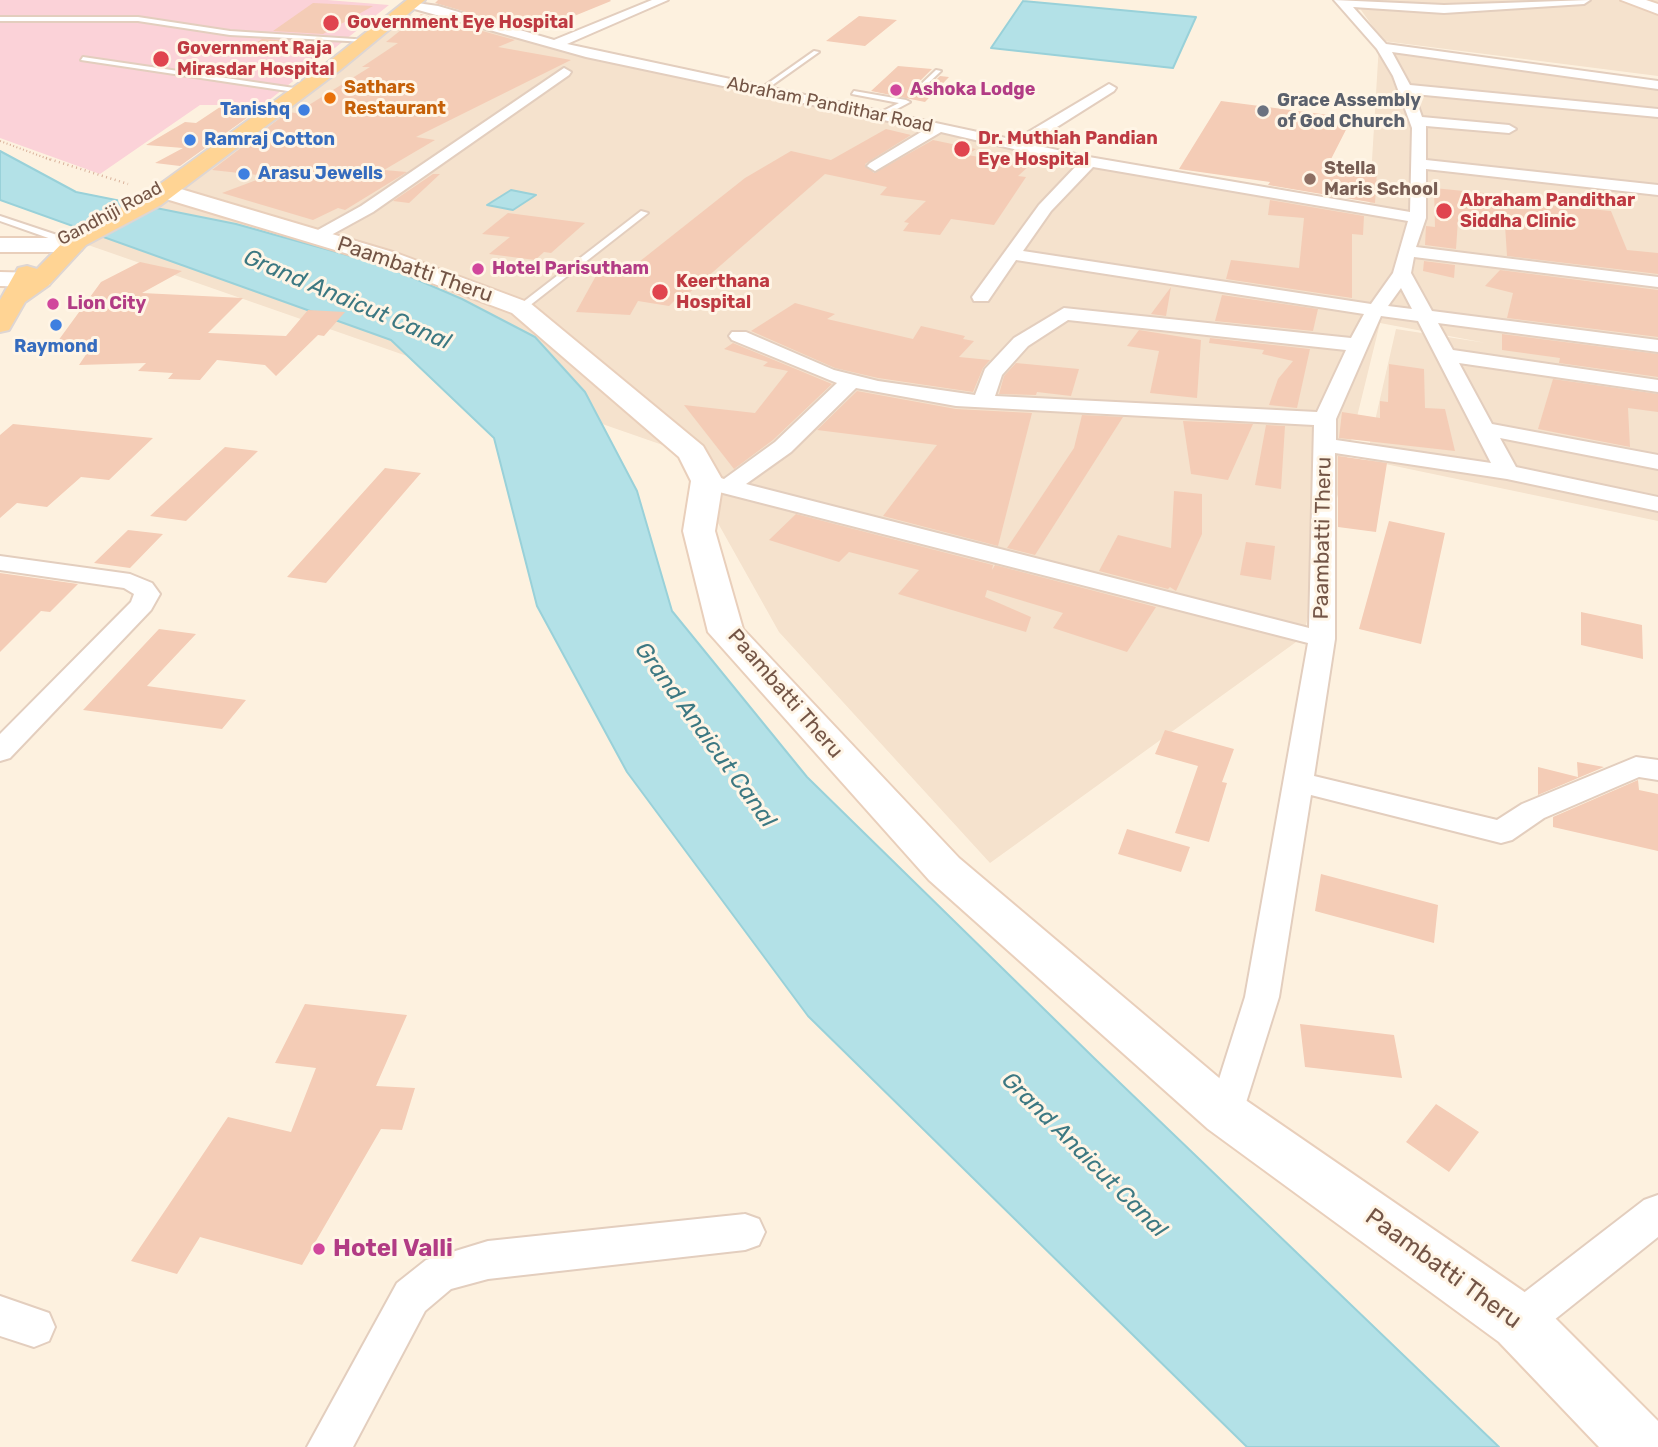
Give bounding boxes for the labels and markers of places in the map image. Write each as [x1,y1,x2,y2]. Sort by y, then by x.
place label: Government Eye Hospital [347,12,574,34]
marker: Government Eye Hospital [321,13,341,33]
place label: Government Raja Mirasdar Hospital [177,38,335,80]
marker: Government Raja Mirasdar Hospital [151,49,171,69]
place label: Sathars Restaurant [344,77,446,119]
place label: Ashoka Lodge [910,79,1035,101]
marker: Ashoka Lodge [888,82,904,98]
marker: Sathars Restaurant [322,90,338,106]
place label: Grace Assembly of God Church [1277,90,1421,132]
place label: Tanishq [220,99,290,121]
marker: Tanishq [296,102,312,118]
marker: Grace Assembly of God Church [1255,103,1271,119]
place label: Dr. Muthiah Pandian Eye Hospital [978,128,1158,170]
place label: Ramraj Cotton [204,129,335,151]
marker: Ramraj Cotton [182,132,198,148]
marker: Dr. Muthiah Pandian Eye Hospital [952,139,972,159]
place label: Stella Maris School [1324,158,1438,200]
place label: Arasu Jewells [258,163,383,185]
marker: Arasu Jewells [236,166,252,182]
marker: Stella Maris School [1302,171,1318,187]
place label: Abraham Pandithar Siddha Clinic [1460,190,1635,232]
marker: Abraham Pandithar Siddha Clinic [1434,201,1454,221]
place label: Hotel Parisutham [492,258,649,280]
marker: Hotel Parisutham [470,261,486,277]
place label: Keerthana Hospital [676,271,770,314]
marker: Keerthana Hospital [650,282,670,302]
place label: Lion City [67,293,146,315]
marker: Lion City [45,296,61,312]
marker: Raymond [48,317,64,333]
place label: Raymond [14,336,98,358]
place label: Hotel Valli [333,1235,453,1263]
marker: Hotel Valli [311,1241,327,1257]

